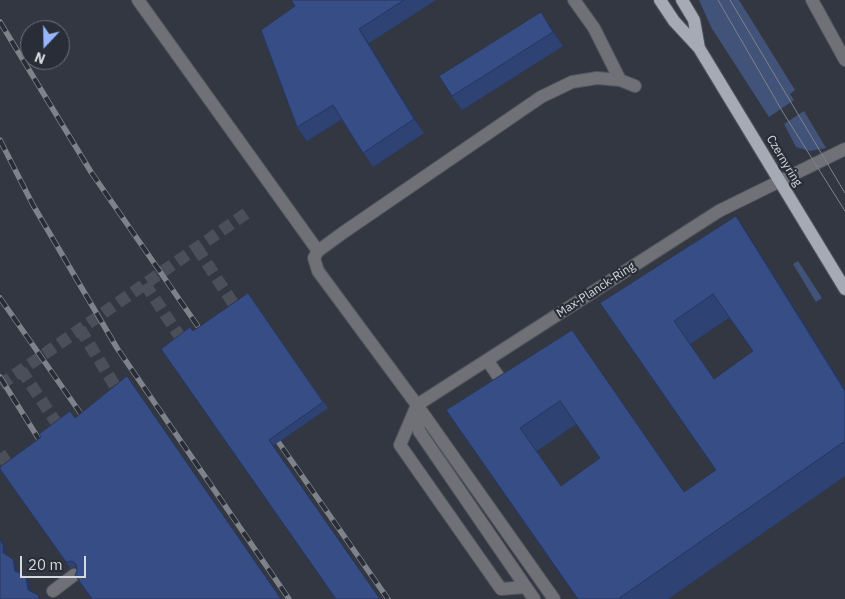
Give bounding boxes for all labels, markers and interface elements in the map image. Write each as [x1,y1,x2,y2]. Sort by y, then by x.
north arrow [20,20,70,70]
text: N [32,48,48,68]
street label: Czernyring [763,133,805,189]
street label: Max-Planck-Ring [554,259,638,321]
scale bar [22,546,89,578]
text: 20 m [28,555,63,574]

